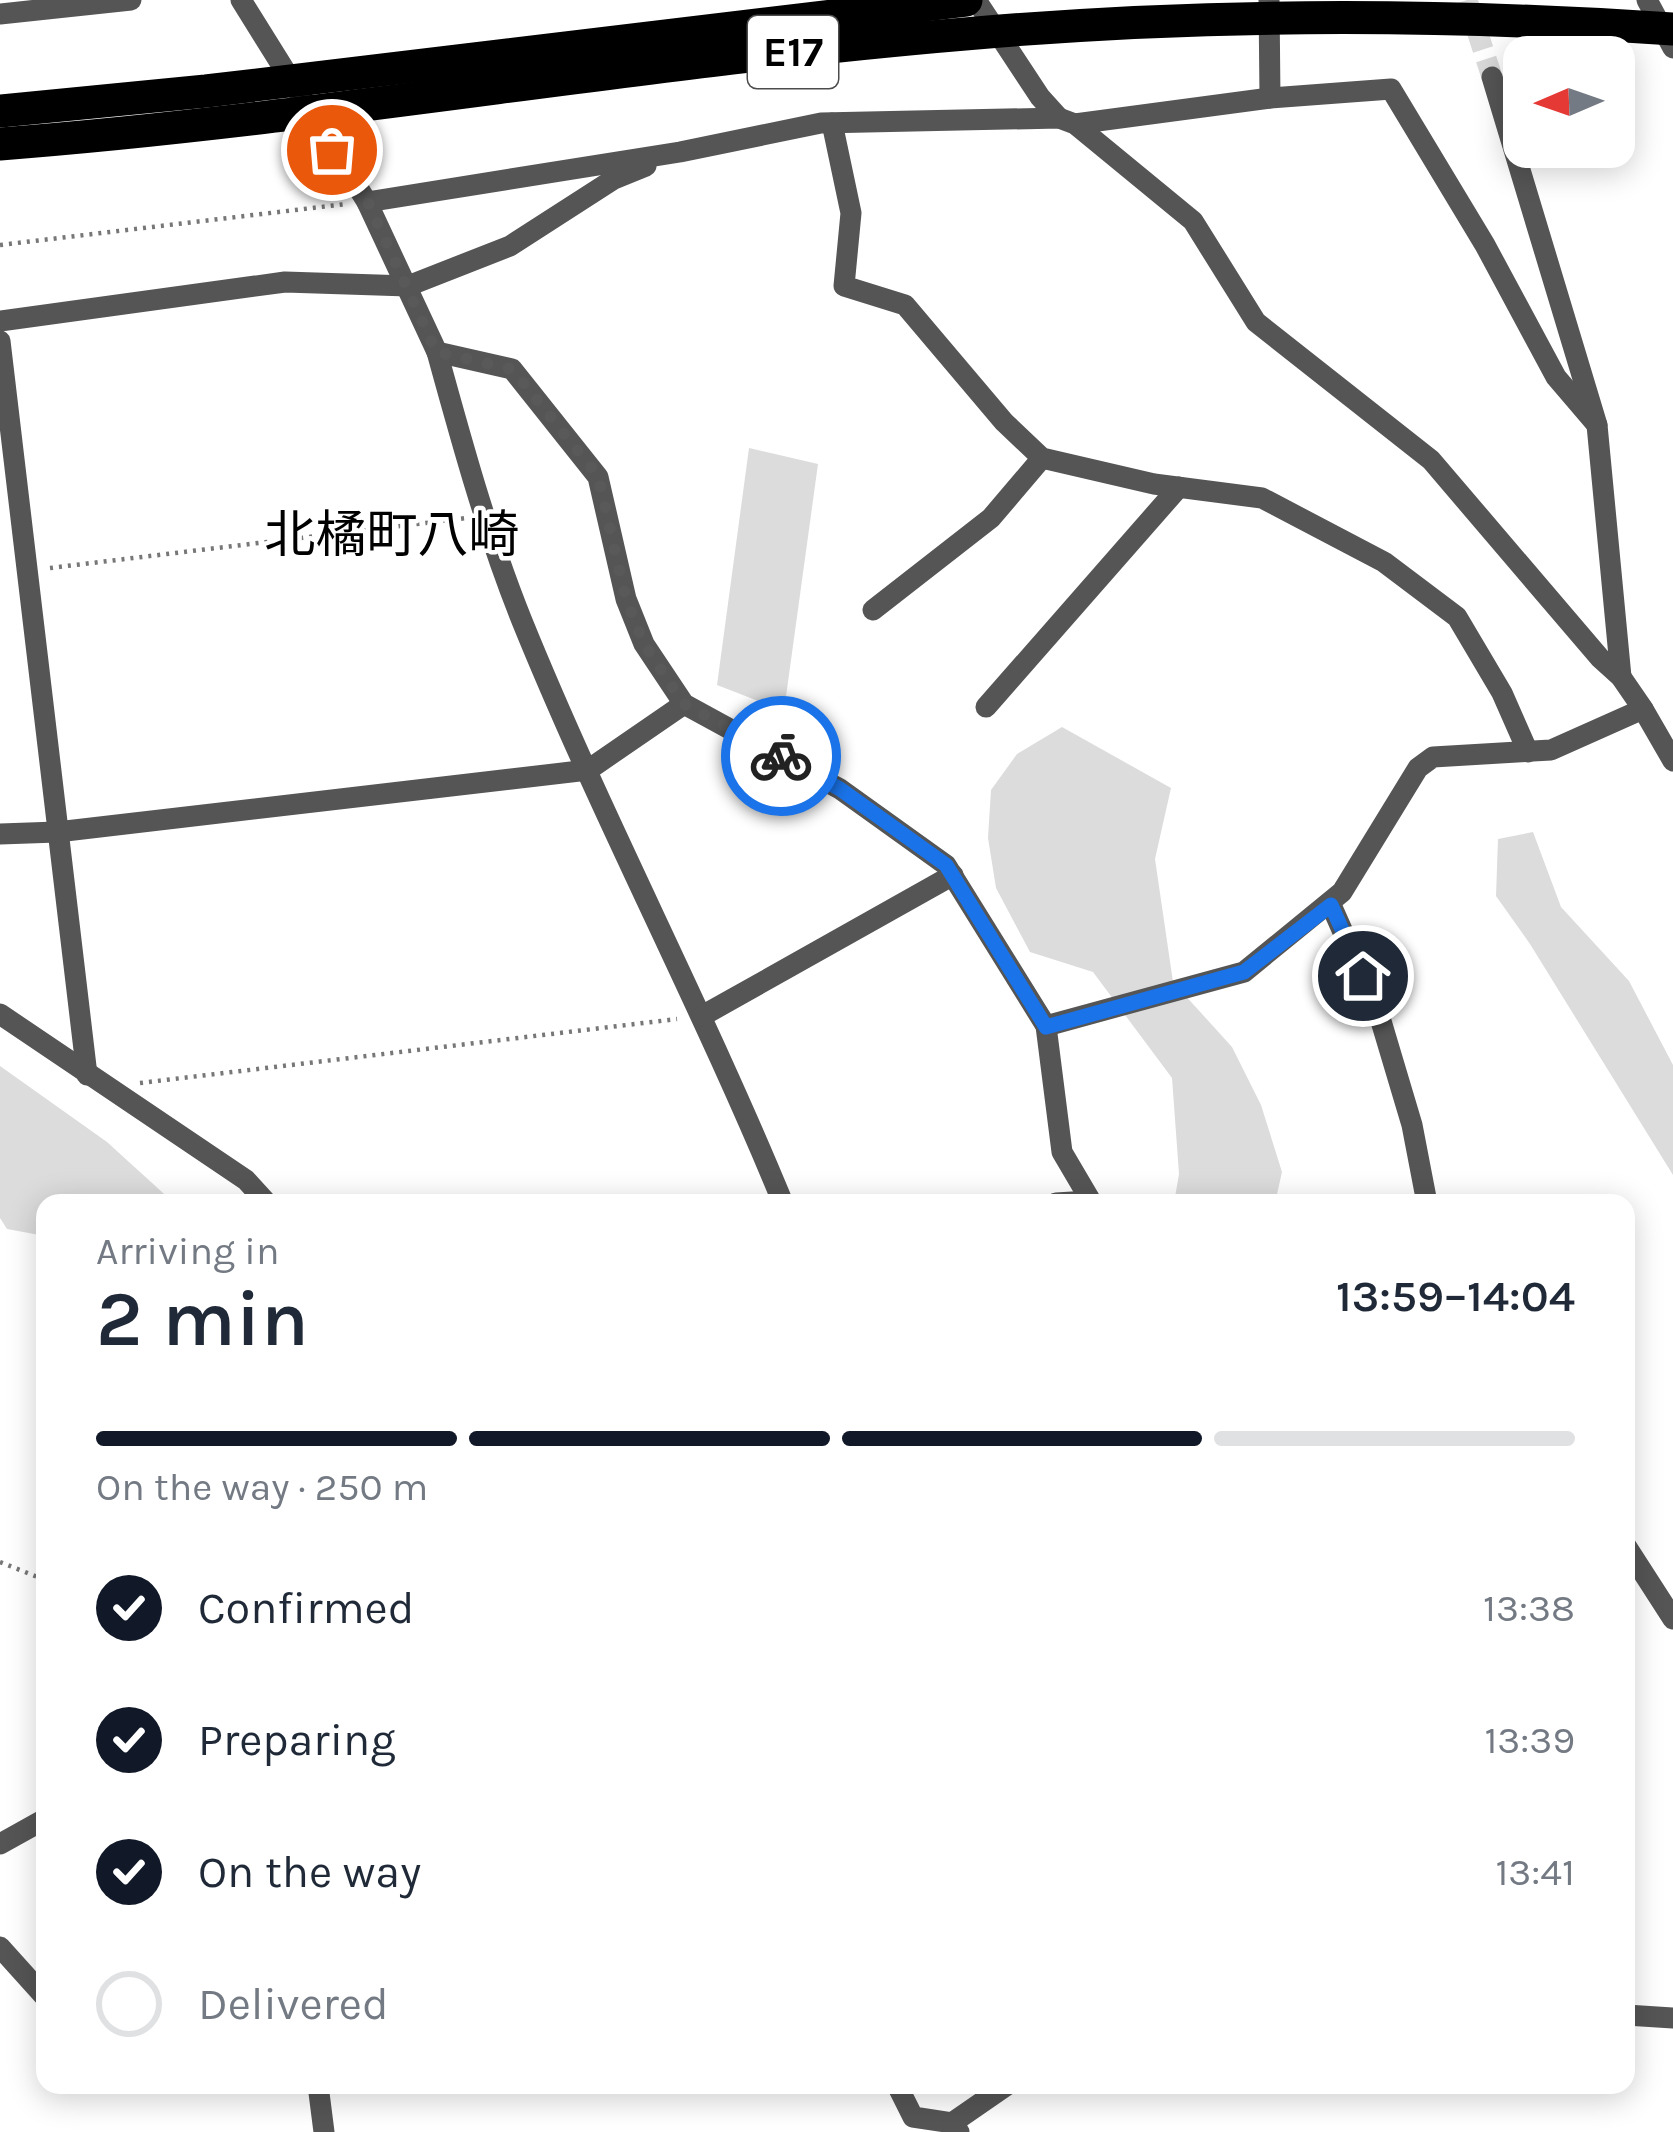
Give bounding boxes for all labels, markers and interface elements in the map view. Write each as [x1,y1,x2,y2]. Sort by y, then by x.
road number: E17 [748,16,838,88]
north arrow [1503,36,1635,168]
map controls [1503,36,1635,168]
pin [281,99,383,201]
icon: bag [299,117,365,183]
district label: 北橘町八崎 [264,505,520,565]
courier [721,696,841,816]
icon: bike [748,723,814,789]
pin [1312,925,1414,1027]
icon: home [1330,943,1396,1009]
text: Arriving in [96,1228,279,1274]
text: 13:59–14:04 [1336,1270,1575,1322]
text: 2 min [96,1273,309,1365]
text: On the way · 250 m [96,1464,428,1510]
icon: check [96,1575,162,1641]
text: Confirmed [198,1582,414,1634]
text: 13:38 [1483,1585,1575,1631]
icon: check [96,1707,162,1773]
text: Preparing [198,1714,396,1766]
text: 13:39 [1484,1717,1575,1763]
icon: check [96,1839,162,1905]
text: On the way [198,1846,421,1898]
text: 13:41 [1495,1849,1575,1895]
text: Delivered [198,1978,389,2030]

